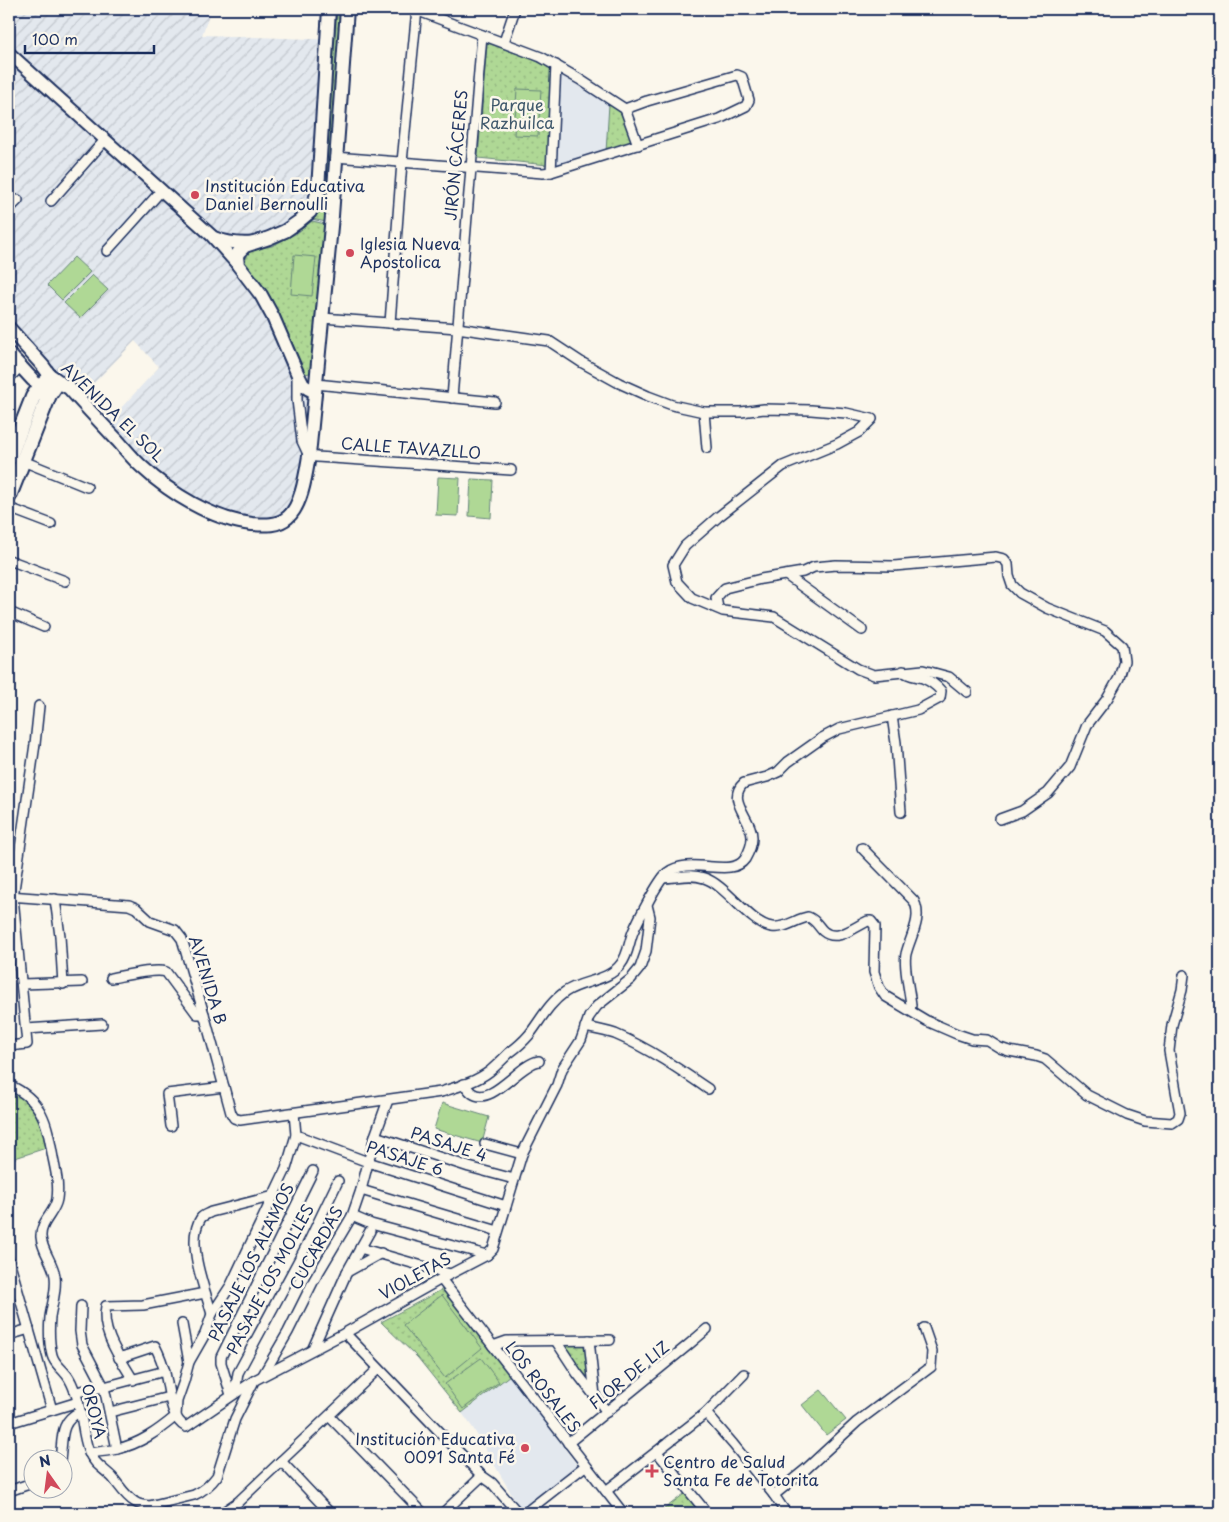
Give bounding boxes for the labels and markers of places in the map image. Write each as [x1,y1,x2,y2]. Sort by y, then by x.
place label: Institución Educativa Daniel Bernoulli [205,173,365,215]
marker: Institución Educativa Daniel Bernoulli [189,189,201,201]
place label: Iglesia Nueva Apostolica [360,231,460,273]
marker: Iglesia Nueva Apostolica [344,247,356,259]
place label: Institución Educativa 0091 Santa Fé [355,1426,515,1468]
marker: Institución Educativa 0091 Santa Fé [519,1442,531,1454]
place label: Centro de Salud Santa Fe de Totorita [663,1449,819,1491]
marker: Centro de Salud Santa Fe de Totorita [645,1464,659,1478]

